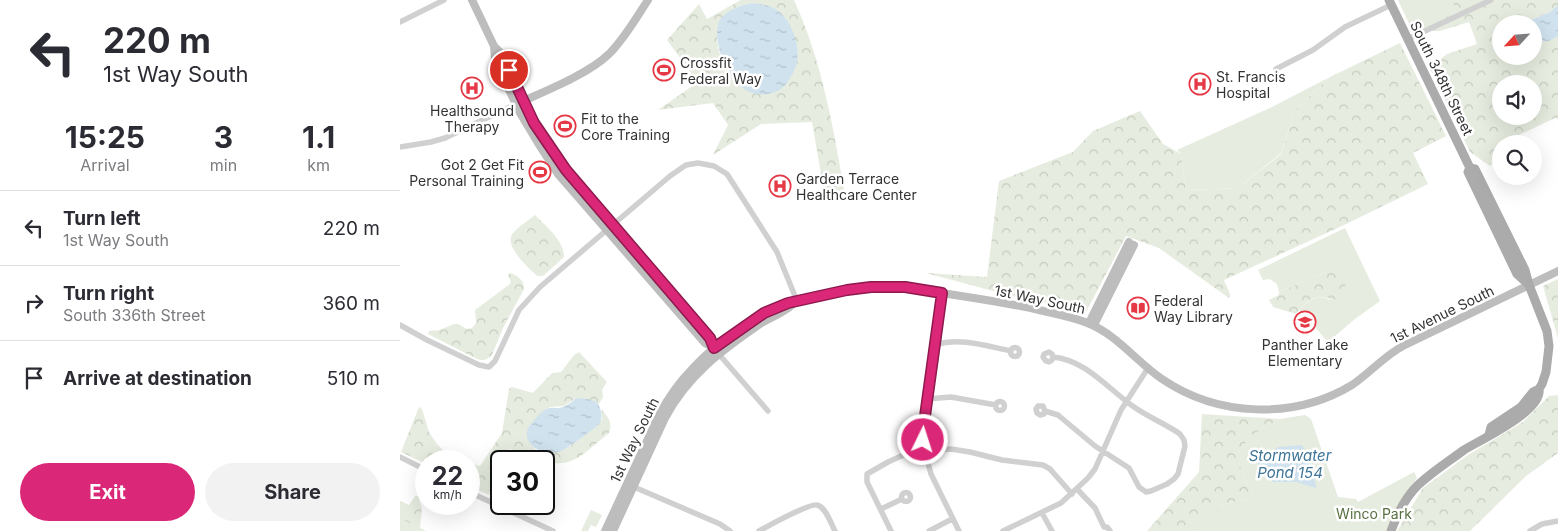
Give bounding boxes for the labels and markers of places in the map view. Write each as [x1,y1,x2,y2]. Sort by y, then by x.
pin [488,49,530,91]
place label: Crossfit Federal Way [680,54,762,87]
sports icon: Crossfit Federal Way [652,58,676,82]
place label: St. Francis Hospital [1216,68,1286,101]
hospital icon: St. Francis Hospital [1188,72,1212,96]
hospital icon: Healthsound Therapy [460,76,484,100]
place label: Healthsound Therapy [430,102,514,135]
place label: Fit to the Core Training [581,110,670,143]
sports icon: Fit to the Core Training [553,114,577,138]
place label: Got 2 Get Fit Personal Training [409,156,524,189]
sports icon: Got 2 Get Fit Personal Training [528,160,552,184]
place label: Garden Terrace Healthcare Center [796,170,917,203]
hospital icon: Garden Terrace Healthcare Center [768,174,792,198]
place label: Federal Way Library [1154,292,1233,325]
library icon: Federal Way Library [1126,296,1150,320]
school or university icon: Panther Lake Elementary [1293,310,1317,334]
place label: Panther Lake Elementary [1262,336,1348,369]

